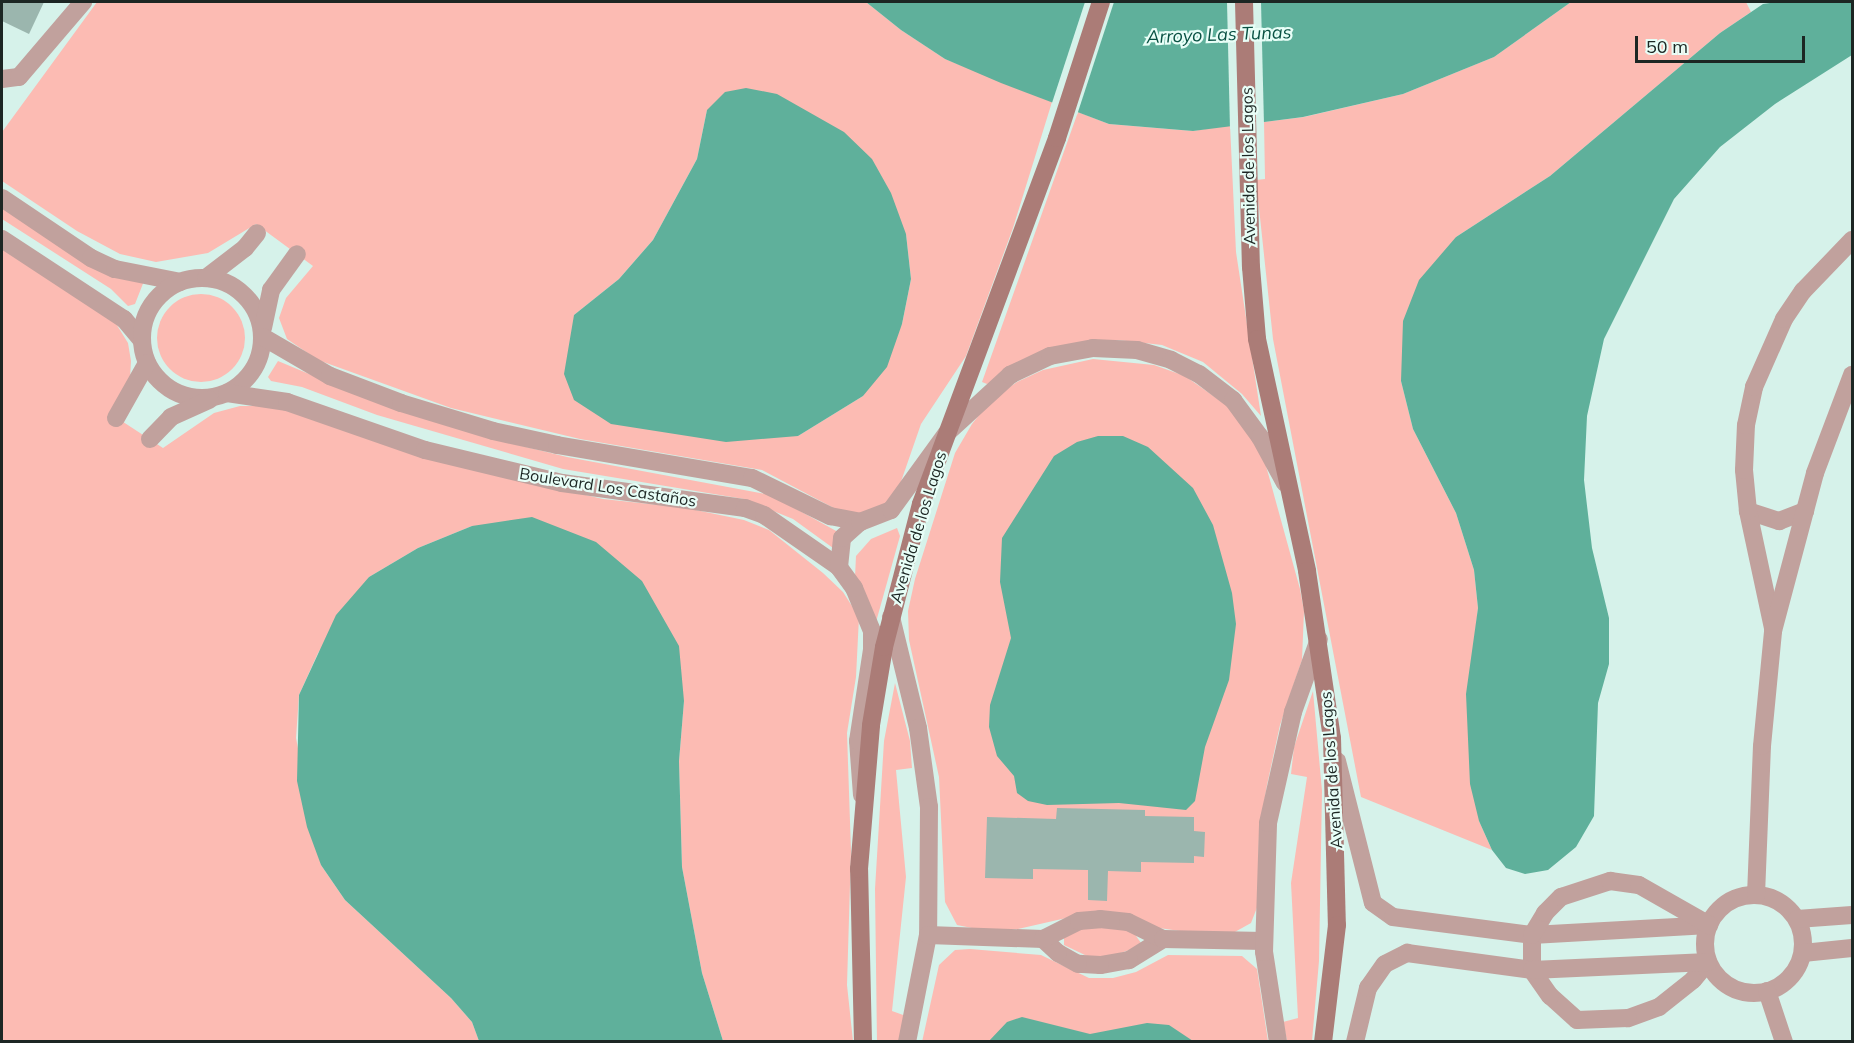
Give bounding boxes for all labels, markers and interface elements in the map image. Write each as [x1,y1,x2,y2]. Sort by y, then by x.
water label: Arroyo Las Tunas [1146,22,1292,48]
scale bar [1638,24,1808,62]
text: 50 m [1646,35,1688,58]
street label: Avenida de los Lagos [1237,87,1259,245]
street label: Avenida de los Lagos [886,449,950,605]
street label: Boulevard Los Castaños [518,464,698,510]
street label: Avenida de los Lagos [1316,691,1346,849]

